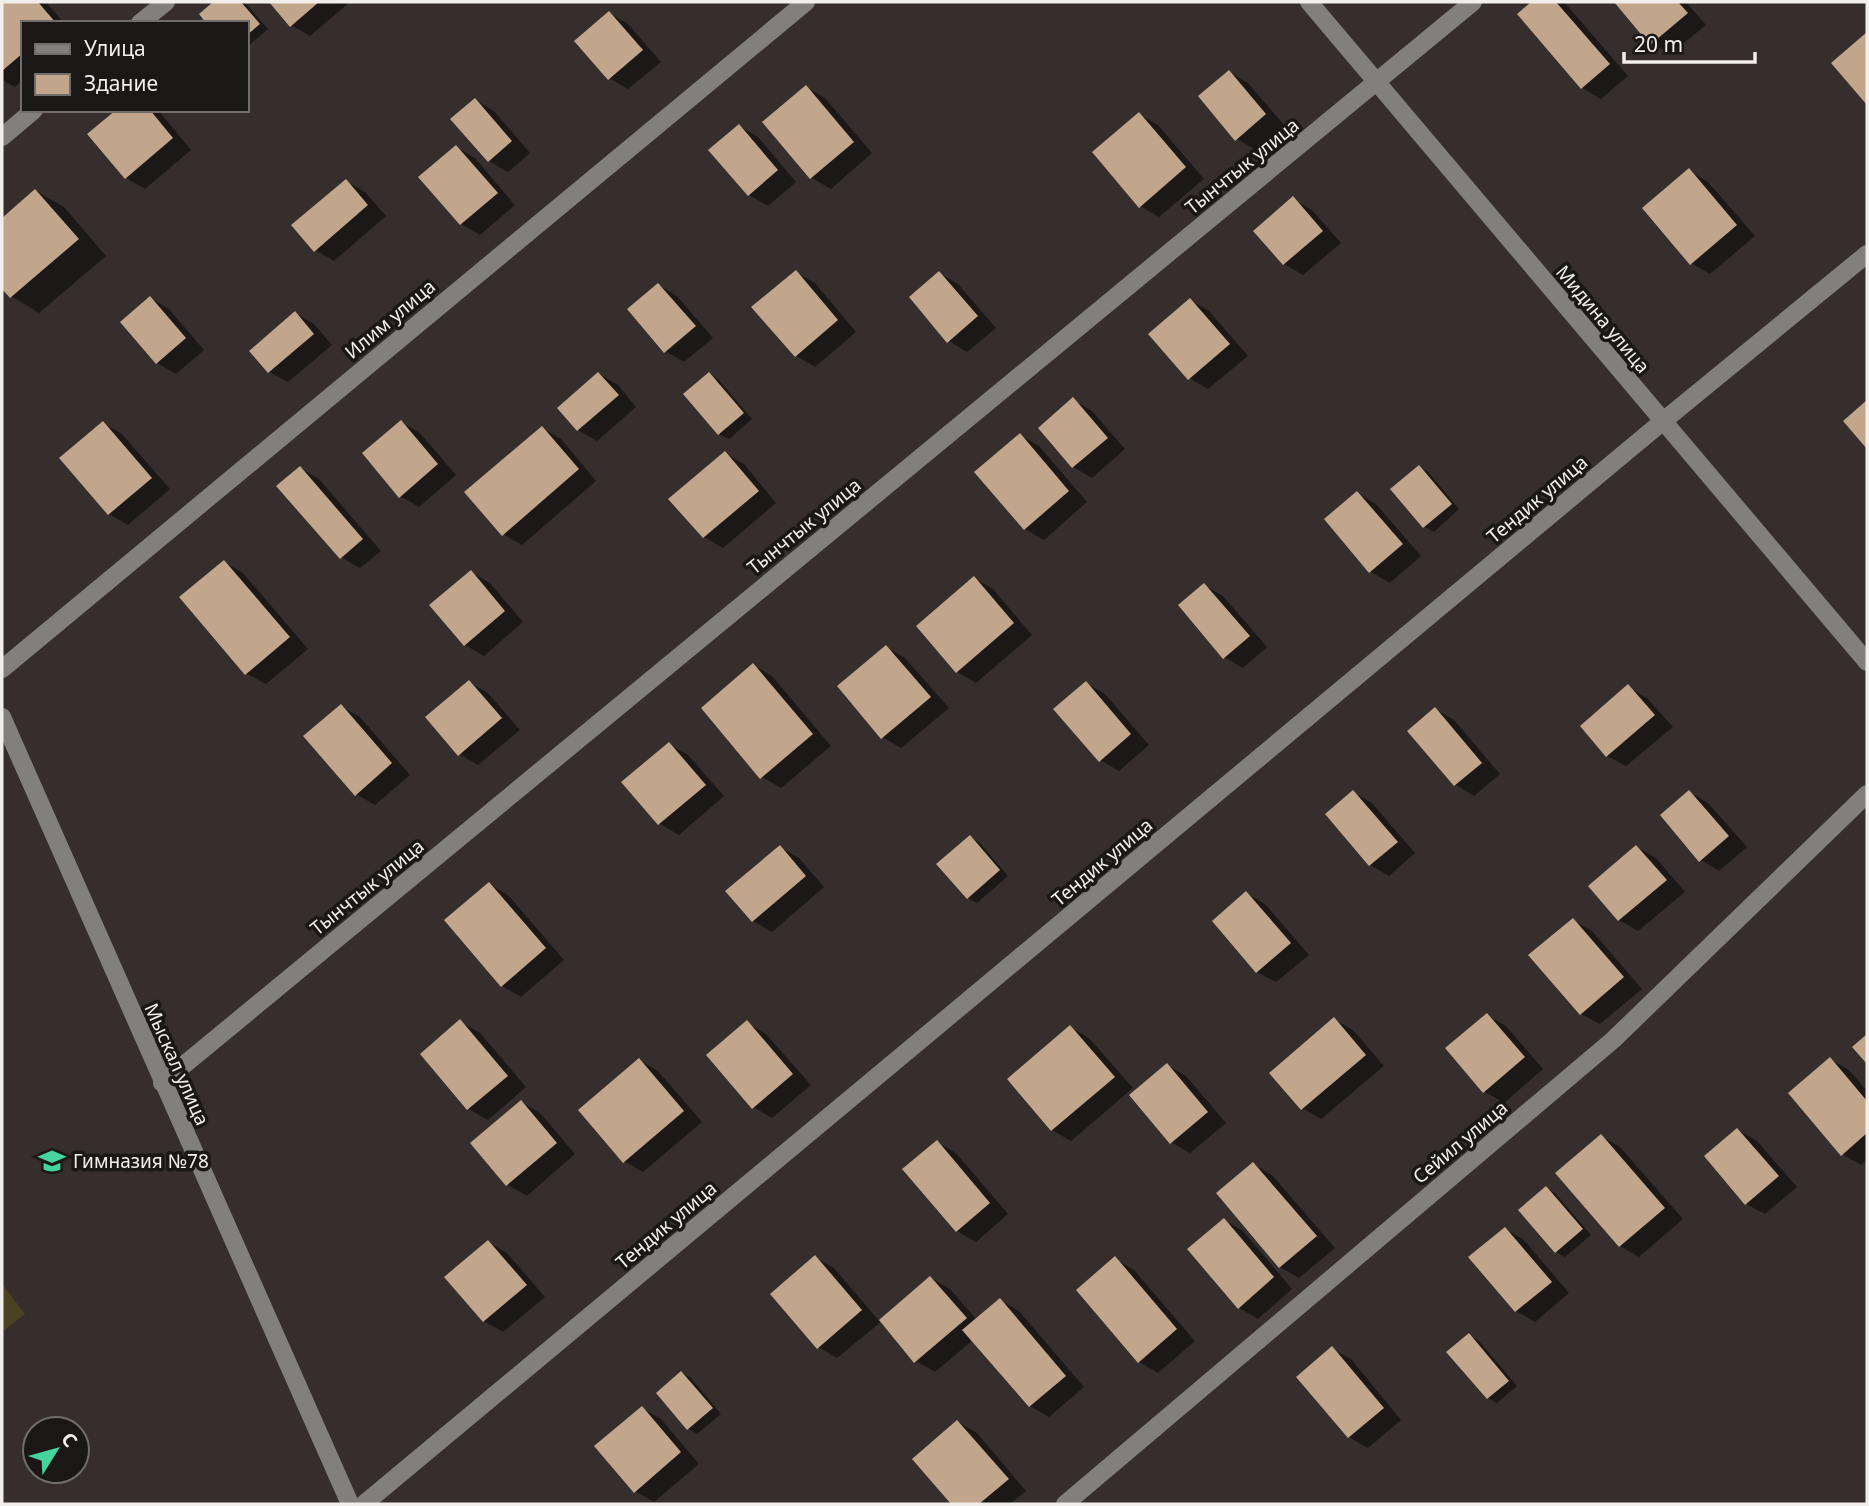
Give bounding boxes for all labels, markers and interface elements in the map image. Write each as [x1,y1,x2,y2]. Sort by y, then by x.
legend [21,21,248,112]
scale bar [1624,21,1755,65]
text: 20 m [1634,30,1683,58]
text: Улица [84,34,146,62]
text: Здание [84,69,158,97]
street label: Тынчтык улица [1180,112,1304,220]
street label: Мидина улица [1550,260,1656,378]
street label: Илим улица [339,273,441,365]
street label: Тендик улица [1481,449,1593,549]
street label: Тынчтык улица [742,472,866,580]
street label: Тендик улица [1046,812,1158,912]
street label: Тынчтык улица [305,833,429,941]
street label: Мыскал улица [138,999,216,1129]
street label: Сейил улица [1407,1095,1513,1189]
school or university icon: Гимназия №78 [37,1146,67,1176]
place label: Гимназия №78 [73,1148,209,1174]
street label: Тендик улица [610,1175,722,1275]
north arrow [21,1415,91,1485]
text: С [56,1427,84,1452]

